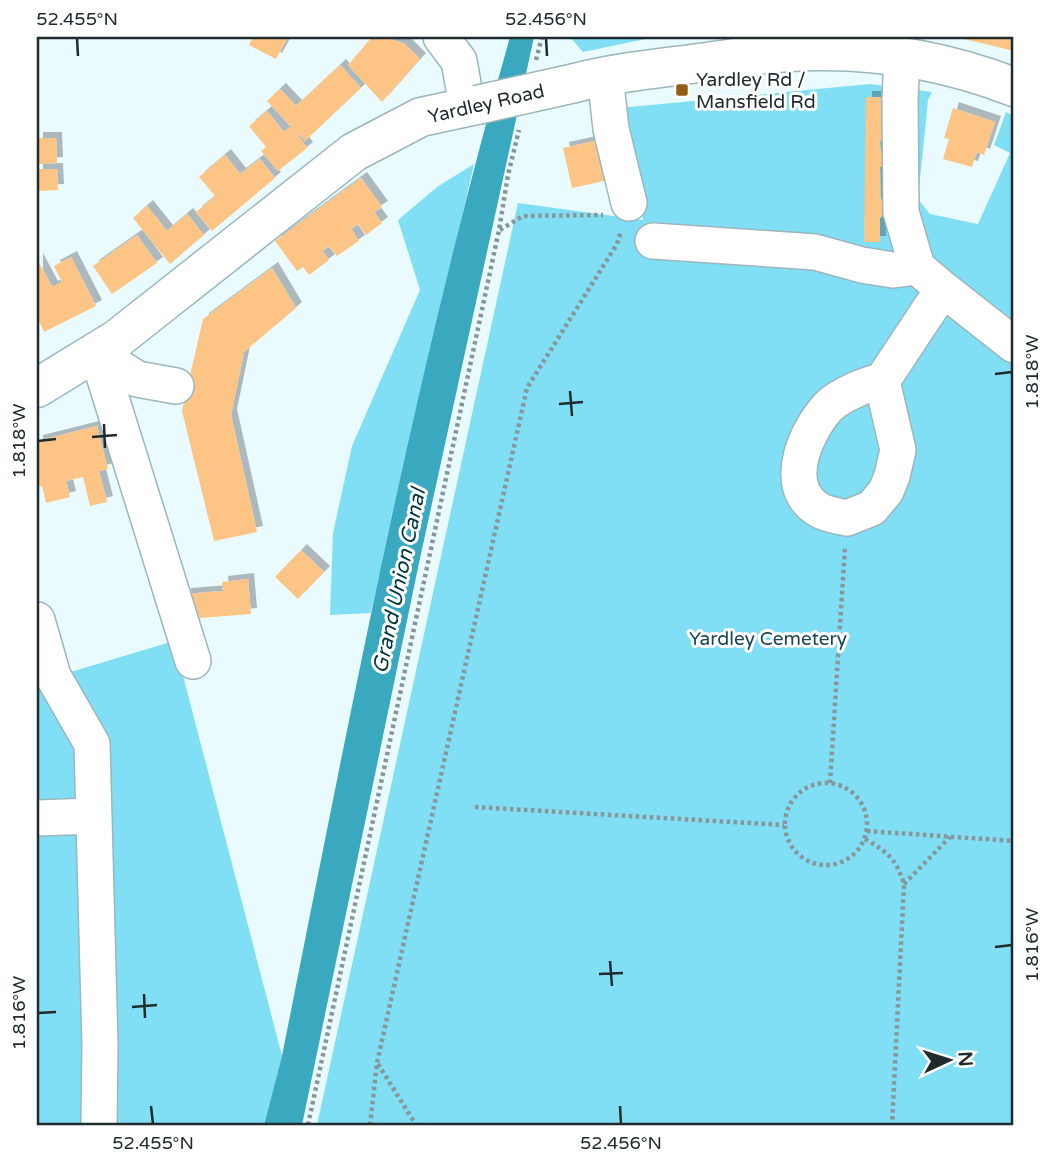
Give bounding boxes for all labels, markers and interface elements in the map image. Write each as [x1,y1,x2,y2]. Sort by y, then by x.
text: 52.455°N [36,8,118,30]
text: 52.456°N [505,8,587,30]
place label: Yardley Rd / Mansfield Rd [696,69,816,113]
street label: Yardley Road [426,80,546,128]
marker: Yardley Rd / Mansfield Rd [674,82,690,98]
text: 1.818°W [1021,335,1043,409]
text: 1.818°W [8,404,30,478]
water label: Grand Union Canal [368,484,432,676]
park label: Yardley Cemetery [689,628,847,650]
text: 1.816°W [1021,908,1043,982]
text: 1.816°W [8,976,30,1050]
north arrow [914,1026,984,1096]
text: N [953,1051,976,1067]
text: 52.455°N [112,1132,194,1154]
text: 52.456°N [580,1132,662,1154]

